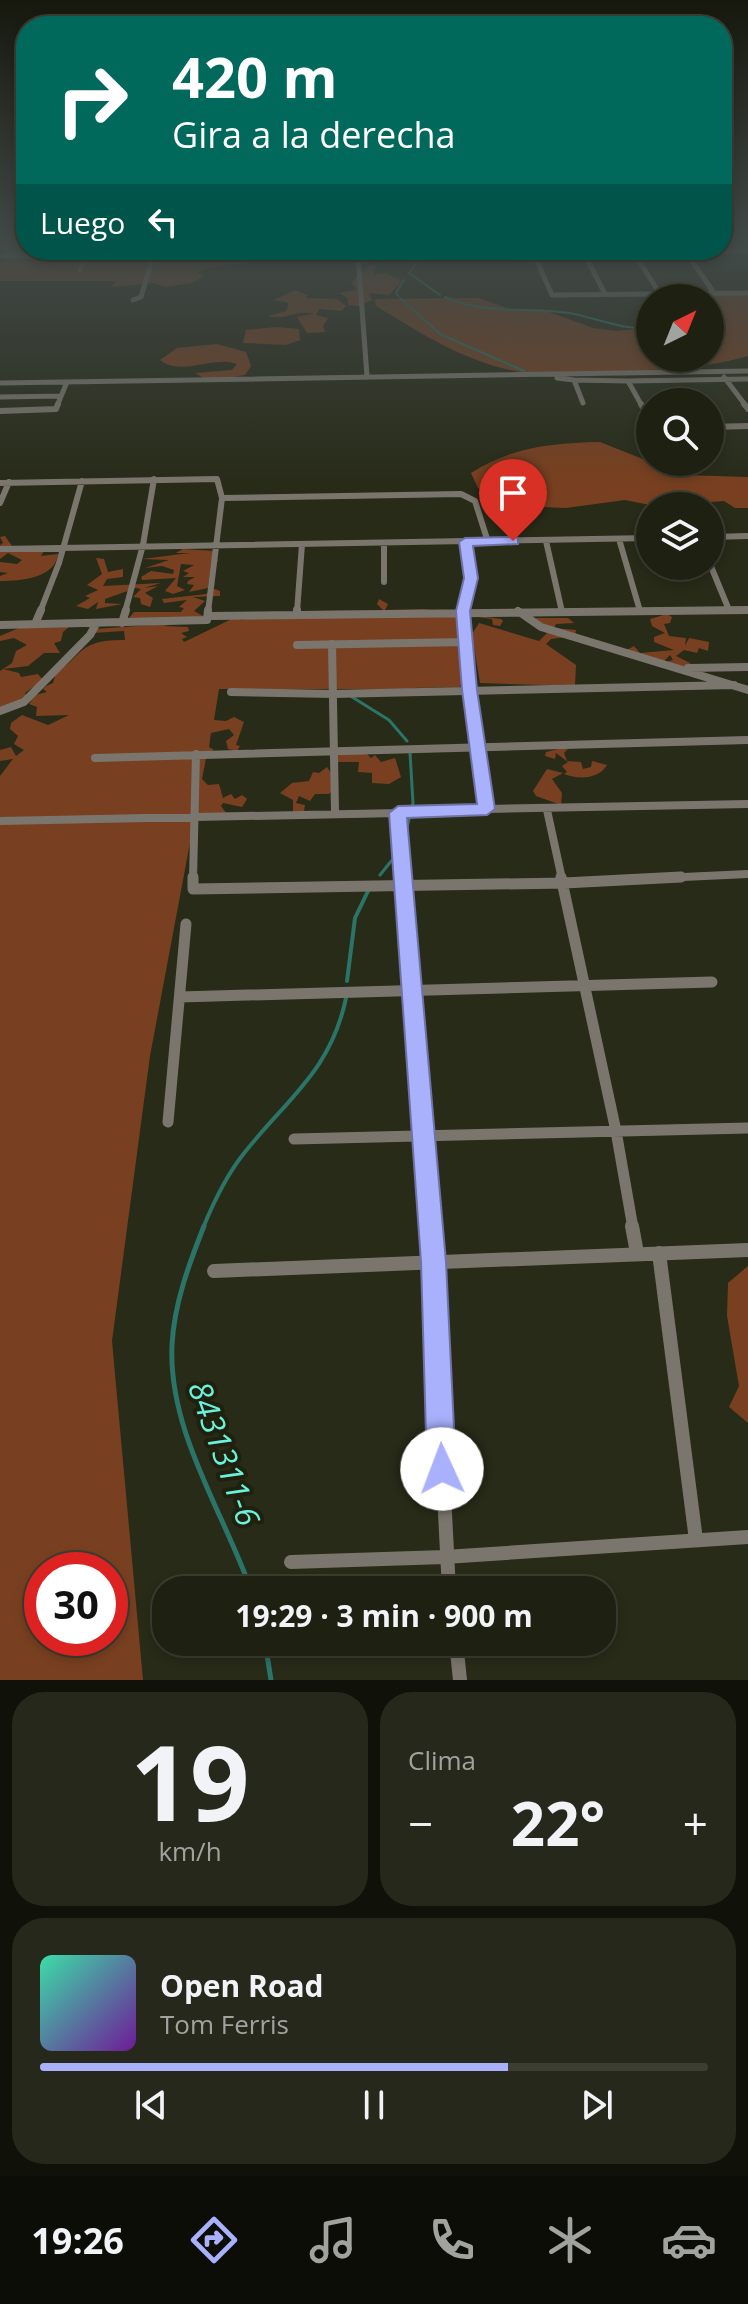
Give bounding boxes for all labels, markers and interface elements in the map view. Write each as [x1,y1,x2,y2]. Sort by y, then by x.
text: 420 m [172,38,338,114]
icon: right [40,48,144,152]
text: Gira a la derecha [172,110,456,159]
icon: left [141,200,185,244]
text: Luego [40,202,125,243]
north arrow [636,284,724,372]
map controls [636,284,724,580]
button: search [636,388,724,476]
pin [479,459,547,541]
icon: arrive [491,471,535,515]
button: layers [636,492,724,580]
water label: 8431311-6 [179,1375,271,1532]
position arrow [400,1427,484,1511]
speed limit sign: 30 [24,1552,128,1656]
text: 19:29 · 3 min · 900 m [235,1595,533,1636]
text: 19 [131,1710,249,1851]
text: Clima [408,1742,476,1778]
text: 22° [511,1782,605,1864]
text: − [408,1793,433,1853]
text: + [683,1793,708,1853]
text: km/h [158,1833,222,1869]
text: Open Road [160,1965,324,2006]
text: Tom Ferris [160,2006,289,2042]
icon: previous [129,2083,173,2127]
icon: pause [352,2083,396,2127]
icon: next [575,2083,619,2127]
icon: directions [186,2212,242,2268]
icon: music [305,2212,361,2268]
icon: phone [424,2212,480,2268]
icon: climate [542,2212,598,2268]
icon: car [661,2212,717,2268]
text: 19:26 [31,2216,124,2265]

